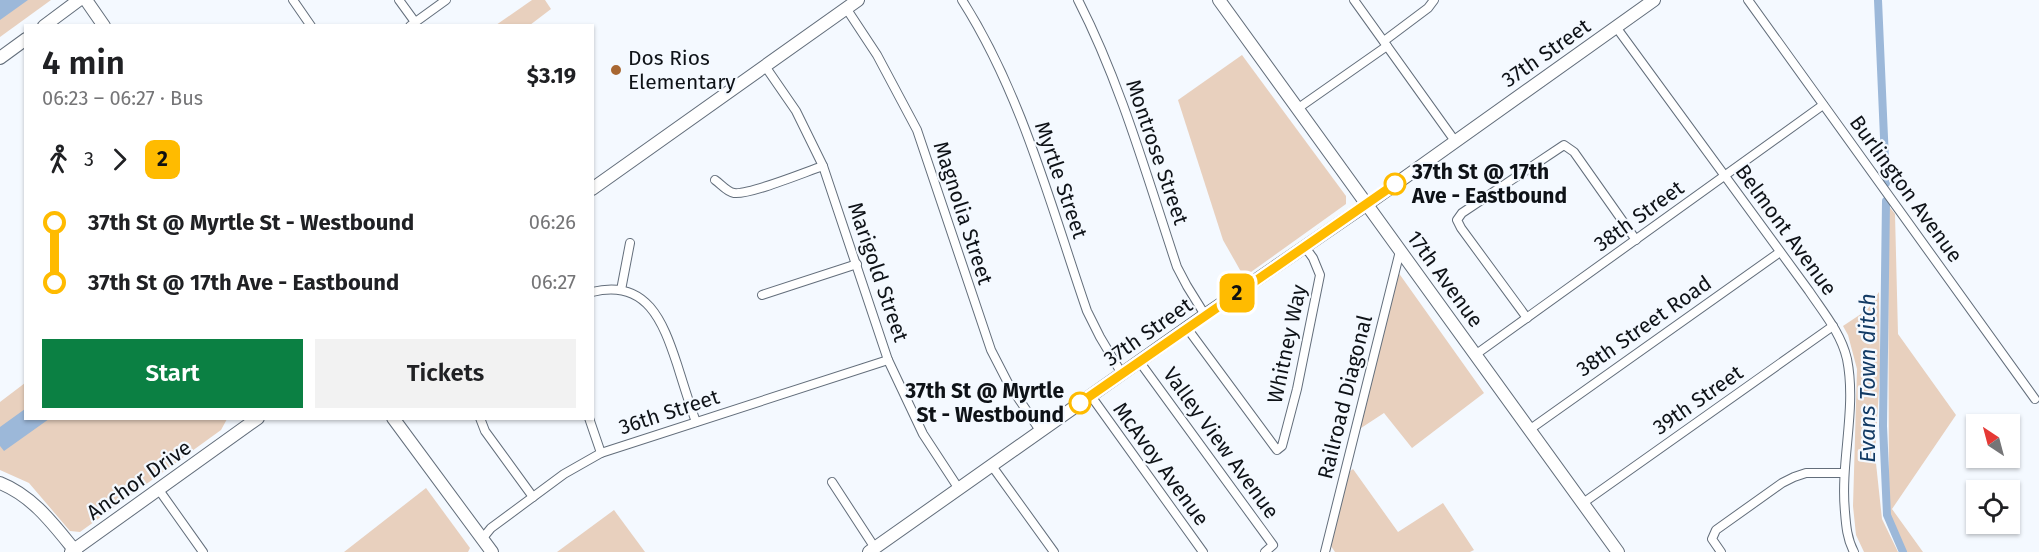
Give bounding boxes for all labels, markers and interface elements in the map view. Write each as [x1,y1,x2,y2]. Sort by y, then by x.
street label: 37th Street [1497,13,1596,93]
text: 4 min [42,43,125,83]
place label: Dos Rios Elementary [628,45,736,95]
text: $3.19 [527,62,576,89]
marker: Dos Rios Elementary [609,63,623,77]
street label: Montrose Street [1120,76,1194,228]
text: 06:23 – 06:27 · Bus [42,86,203,110]
street label: Burlington Avenue [1844,110,1968,268]
street label: Myrtle Street [1029,118,1093,242]
street label: Magnolia Street [928,138,999,288]
icon: walk [42,143,75,176]
icon: forward [103,143,136,176]
text: 2 [157,146,168,172]
text: 3 [84,147,94,171]
place label: 37th St @ 17th Ave - Eastbound [1411,159,1567,209]
street label: Belmont Avenue [1730,159,1842,301]
marker: 37th St @ 17th Ave - Eastbound [1384,173,1406,195]
street label: 38th Street [1589,175,1689,257]
street label: Marigold Street [842,199,914,346]
text: 37th St @ Myrtle St - Westbound [88,209,414,236]
text: 06:26 [529,210,576,234]
street label: 17th Avenue [1401,225,1489,333]
text: 37th St @ 17th Ave - Eastbound [88,269,399,296]
text: 06:27 [531,270,576,294]
street label: 38th Street Road [1572,270,1716,382]
line badge: 2 [1218,274,1256,312]
text: 2 [1232,280,1242,306]
street label: Whitney Way [1262,282,1312,406]
street label: 37th Street [1099,292,1198,372]
water label: Evans Town ditch [1854,293,1881,463]
street label: Railroad Diagonal [1312,312,1378,482]
button: Start [42,339,303,408]
button: Tickets [315,339,576,408]
street label: 39th Street [1648,359,1748,440]
street label: Valley View Avenue [1157,362,1285,524]
place label: 37th St @ Myrtle St - Westbound [904,378,1064,428]
street label: 36th Street [615,383,723,440]
marker: 37th St @ Myrtle St - Westbound [1069,392,1091,414]
street label: McAvoy Avenue [1107,397,1215,531]
north arrow [1966,414,2020,468]
map controls [1966,414,2020,534]
street label: Anchor Drive [82,434,196,526]
button: locate [1966,480,2020,534]

